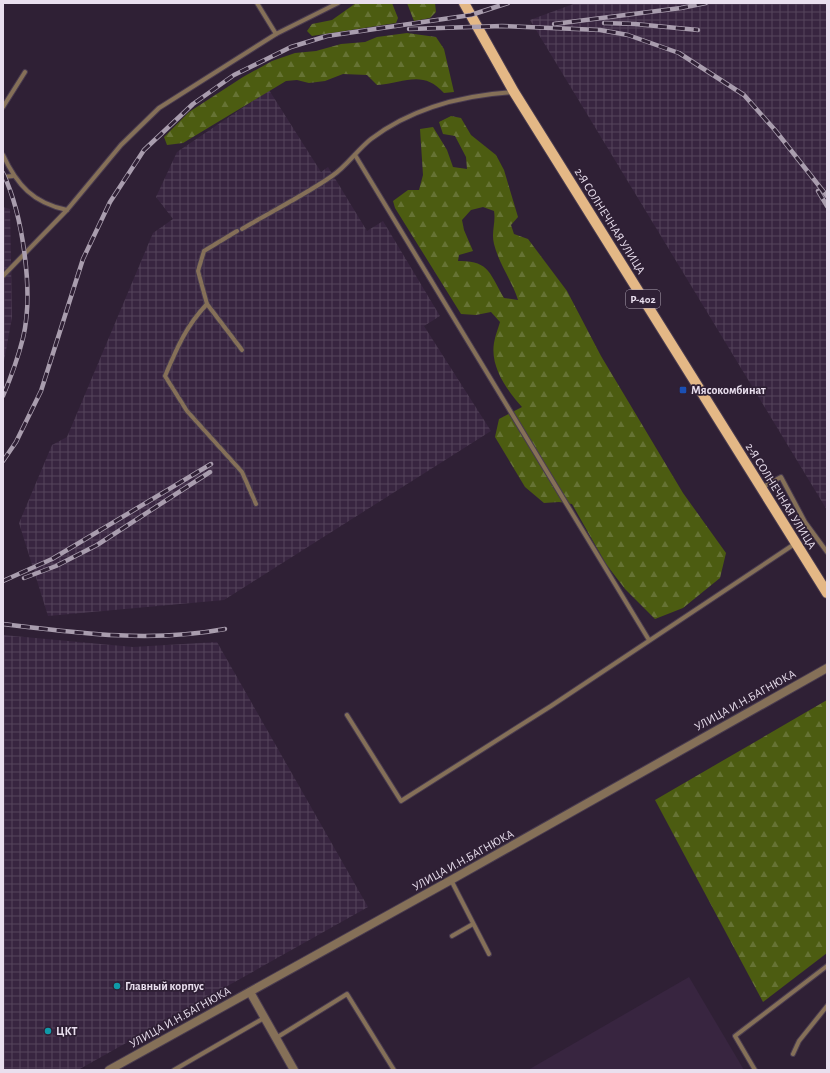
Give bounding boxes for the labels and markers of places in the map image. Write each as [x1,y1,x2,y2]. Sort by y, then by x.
place label: Мясокомбинат [691,384,766,396]
marker: Мясокомбинат [678,385,688,395]
place label: Главный корпус [125,980,204,993]
marker: Главный корпус [112,981,122,991]
place label: ЦКТ [56,1025,77,1037]
marker: ЦКТ [43,1026,53,1036]

